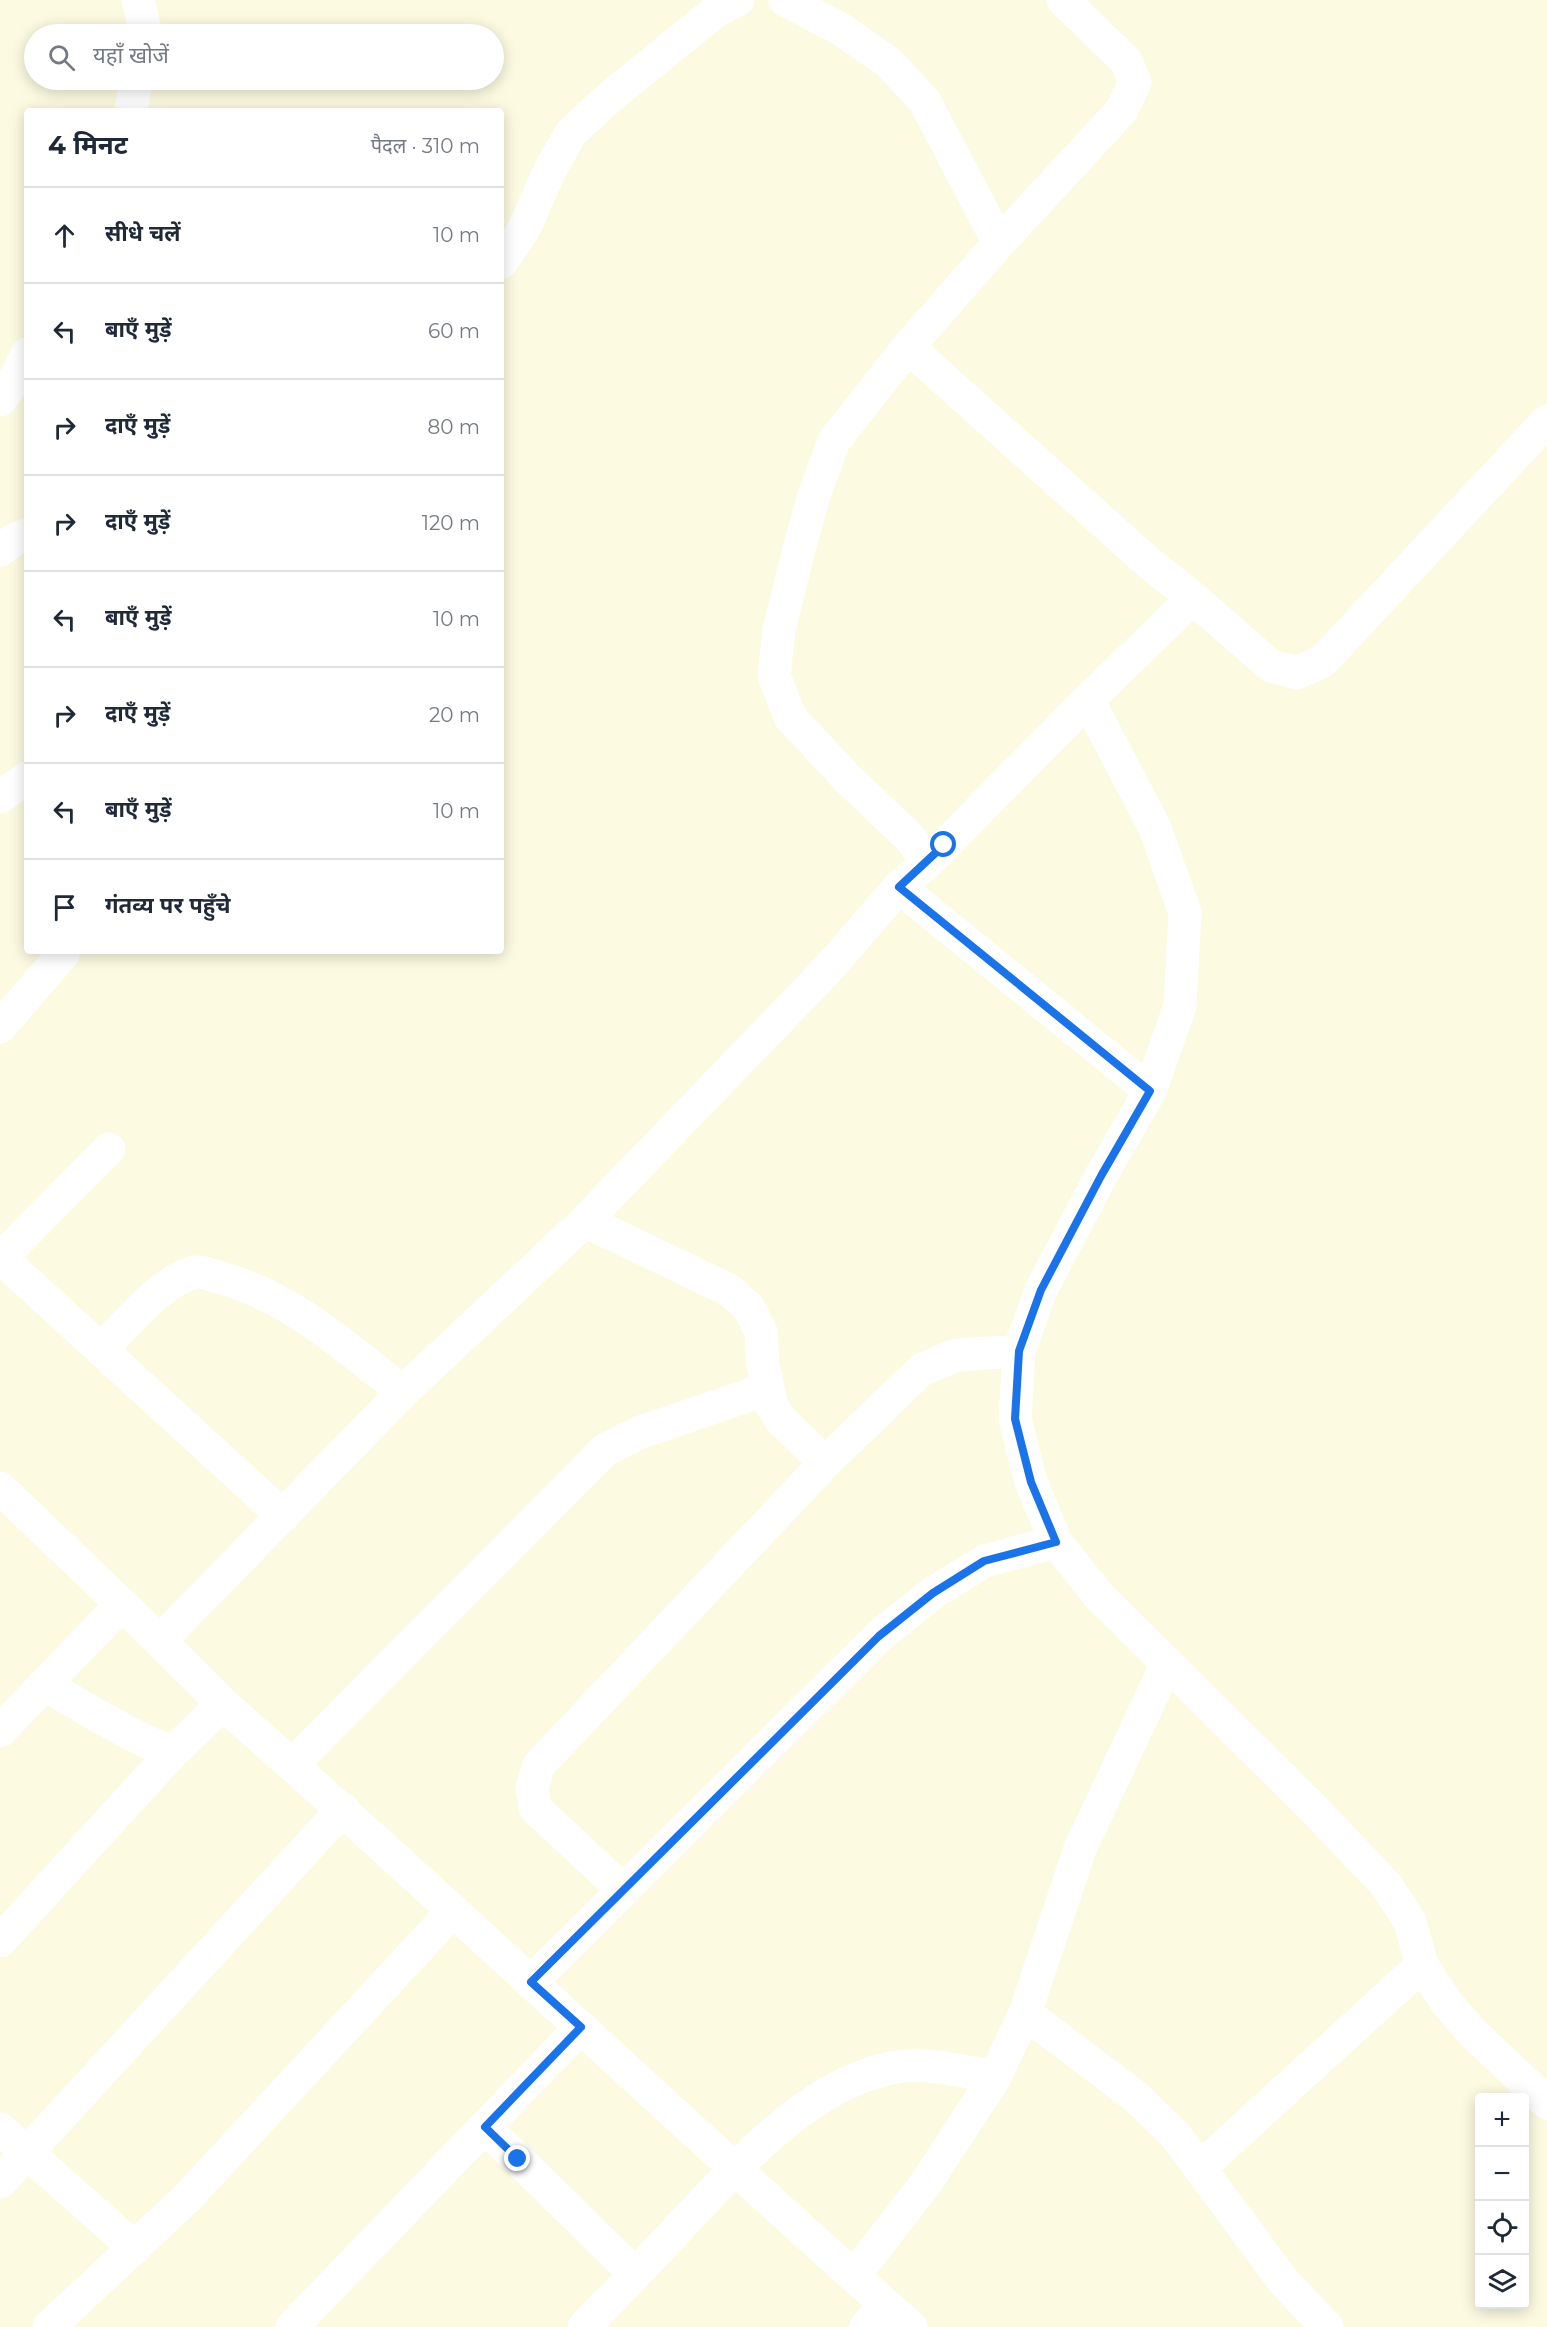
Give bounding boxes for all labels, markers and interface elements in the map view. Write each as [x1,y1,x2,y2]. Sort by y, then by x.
search box [24,24,504,90]
icon: search [45,41,78,74]
text: यहाँ खोजें [93,42,169,69]
text: 4 मिनट [48,129,128,161]
text: पैदल · 310 m [371,134,480,158]
icon: ahead [48,219,81,252]
text: सीधे चलें [105,220,181,247]
text: 10 m [433,223,480,247]
icon: left [48,315,81,348]
text: बाएँ मुड़ें [105,316,172,343]
text: 60 m [428,319,480,343]
icon: right [48,411,81,444]
text: दाएँ मुड़ें [105,412,170,439]
text: 80 m [428,415,480,439]
icon: right [48,507,81,540]
text: दाएँ मुड़ें [105,508,170,535]
text: 120 m [422,511,480,535]
icon: left [48,603,81,636]
text: बाएँ मुड़ें [105,604,172,631]
text: 10 m [433,607,480,631]
icon: right [48,699,81,732]
text: दाएँ मुड़ें [105,700,170,727]
text: 20 m [429,703,480,727]
icon: left [48,795,81,828]
text: बाएँ मुड़ें [105,796,172,823]
text: 10 m [433,799,480,823]
route start [930,831,956,857]
icon: arrive [48,891,81,924]
text: गंतव्य पर पहुँचे [105,892,231,919]
map controls [1475,2093,1529,2309]
button: + [1475,2093,1529,2147]
route end [504,2145,530,2171]
button: − [1475,2147,1529,2201]
button: locate [1475,2201,1529,2255]
button: layers [1475,2255,1529,2309]

